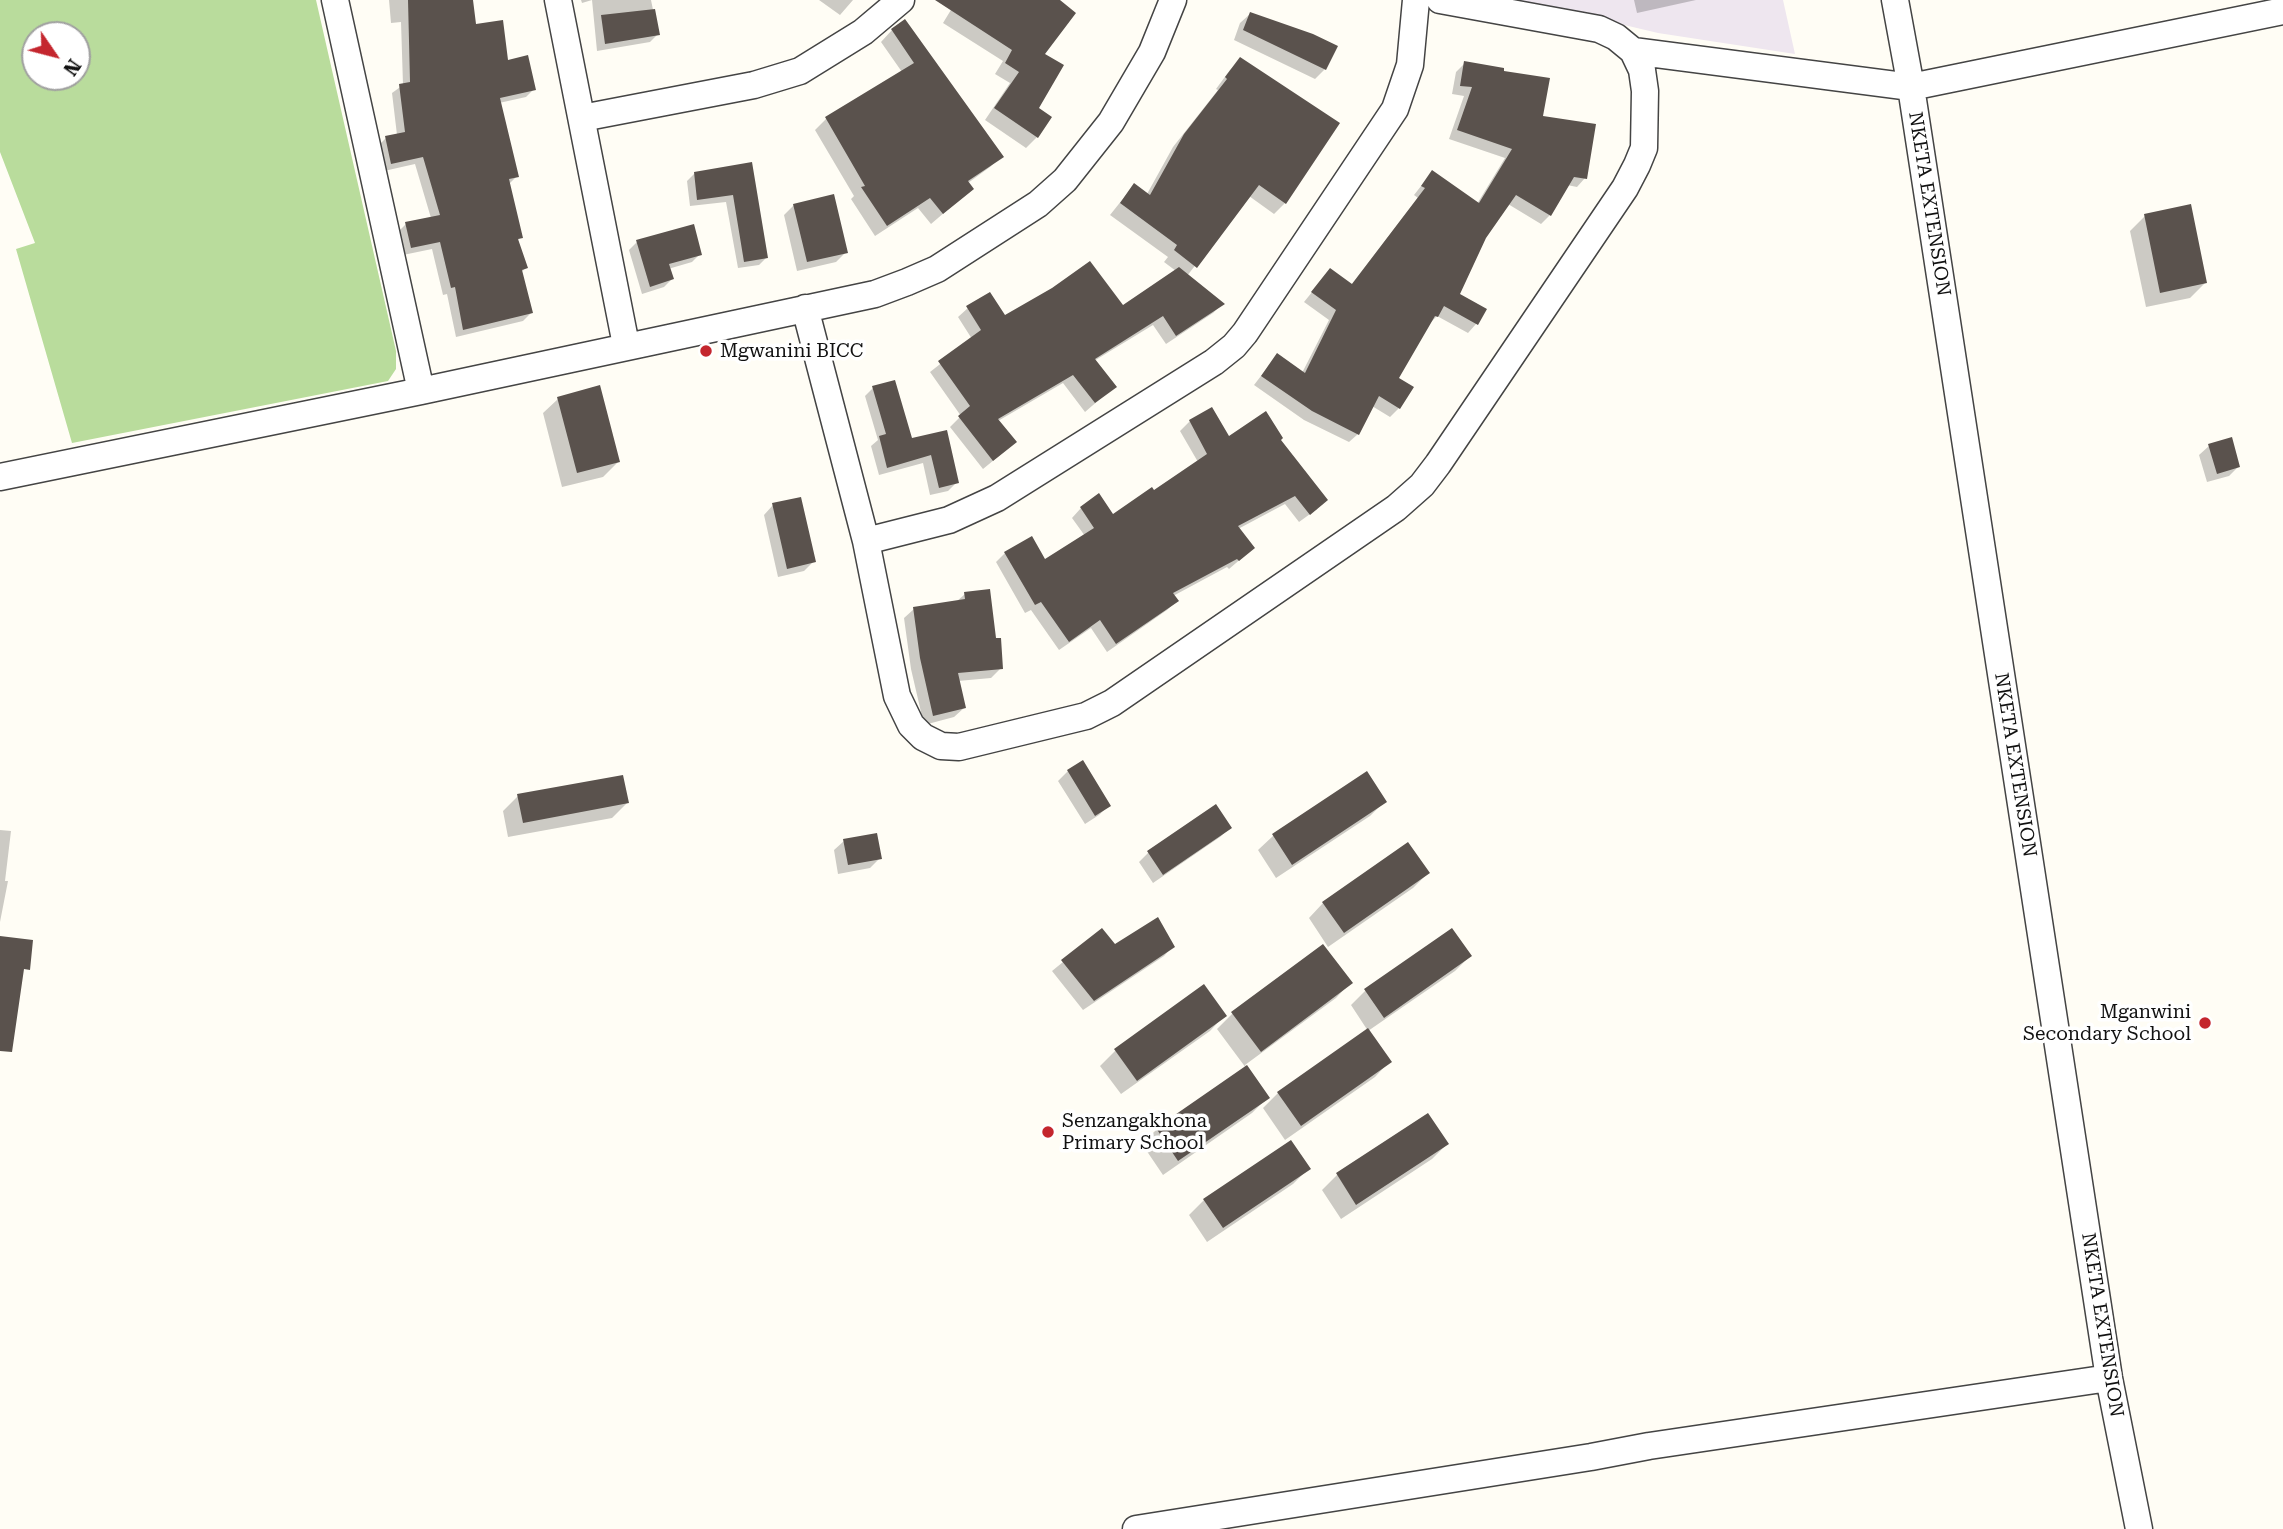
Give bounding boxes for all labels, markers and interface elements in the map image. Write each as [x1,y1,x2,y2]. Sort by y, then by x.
north arrow [21,21,91,91]
text: N [58,55,86,80]
street label: NKETA EXTENSION [1903,110,1955,298]
place label: Mgwanini BICC [720,340,863,362]
marker: Mgwanini BICC [698,343,714,359]
street label: NKETA EXTENSION [1989,671,2041,859]
place label: Mganwini Secondary School [2023,1001,2191,1045]
marker: Mganwini Secondary School [2197,1015,2213,1031]
place label: Senzangakhona Primary School [1062,1110,1207,1154]
marker: Senzangakhona Primary School [1040,1124,1056,1140]
street label: NKETA EXTENSION [2076,1231,2128,1419]

